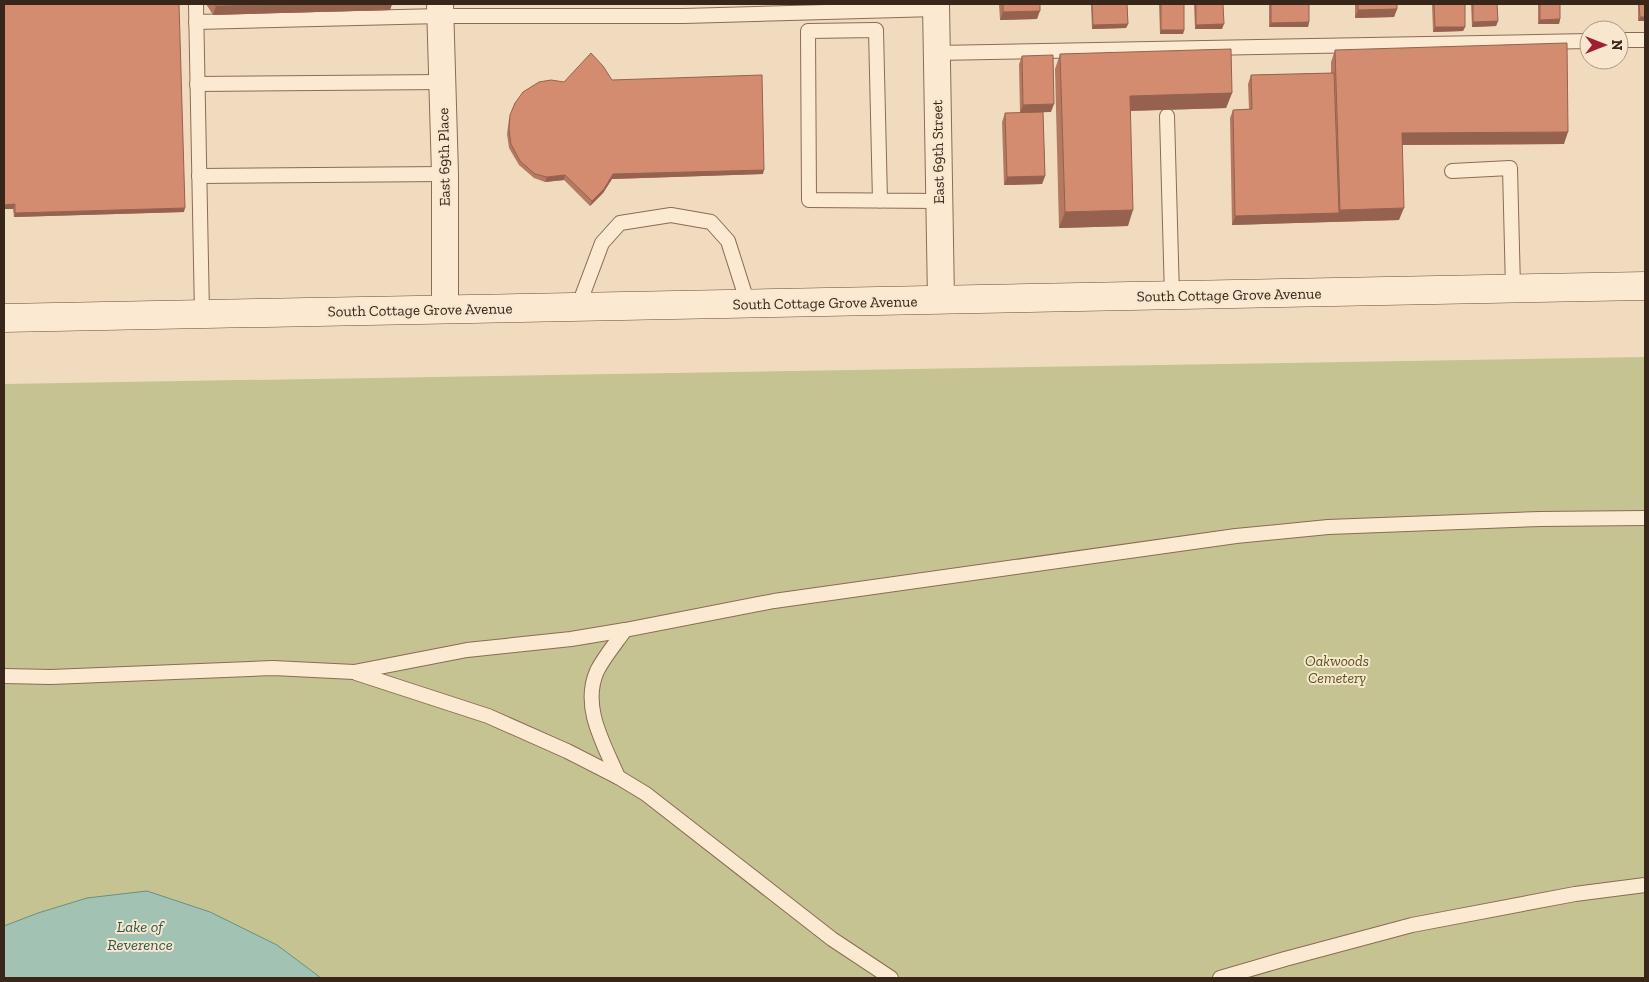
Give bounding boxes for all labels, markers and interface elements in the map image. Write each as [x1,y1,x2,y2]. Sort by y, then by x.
north arrow [1579,20,1629,70]
text: N [1608,40,1625,51]
street label: East 69th Street [928,99,948,204]
street label: East 69th Place [434,108,454,206]
street label: South Cottage Grove Avenue [1136,284,1322,306]
street label: South Cottage Grove Avenue [732,292,918,314]
street label: South Cottage Grove Avenue [327,299,513,321]
park label: Oakwoods Cemetery [1305,652,1369,687]
water label: Lake of Reverence [107,917,173,954]

